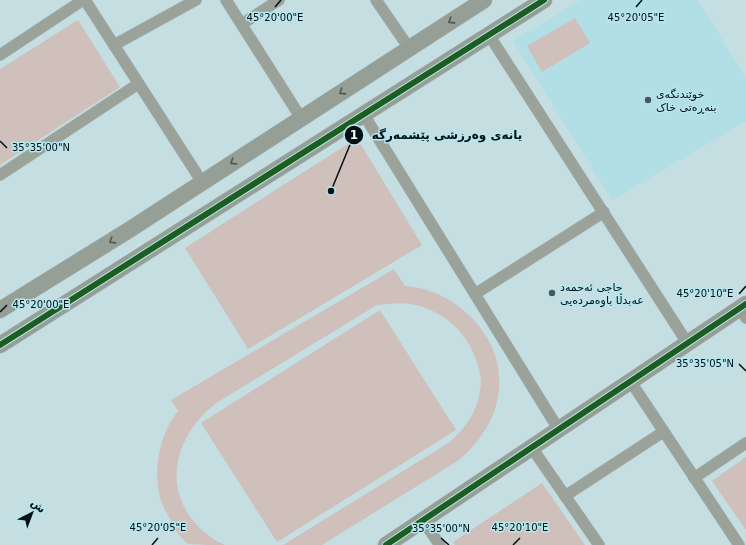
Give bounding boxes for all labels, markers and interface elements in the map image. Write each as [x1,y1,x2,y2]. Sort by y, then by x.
text: 45°20'00"E [247,12,303,23]
text: 45°20'05"E [608,12,664,23]
one-way arrow [448,16,455,24]
one-way arrow [339,87,346,94]
place label: خوێندنگەی بنەڕەتی خاک [656,88,716,114]
marker: خوێندنگەی بنەڕەتی خاک [643,95,653,105]
callout: یانەی وەرزشی پێشمەرگە [344,123,530,147]
text: 1 [350,128,358,142]
text: یانەی وەرزشی پێشمەرگە [372,128,522,143]
text: 35°35'00"N [12,142,70,153]
one-way arrow [230,157,237,165]
one-way arrow [109,236,116,243]
place label: حاجی ئەحمەد عەبدڵا باوەمردەیی [560,281,644,307]
marker: حاجی ئەحمەد عەبدڵا باوەمردەیی [547,288,557,298]
text: 45°20'10"E [677,288,733,299]
text: 45°20'00"E [13,299,69,310]
text: 35°35'05"N [676,358,734,369]
north arrow [12,493,52,533]
text: ش [28,496,48,516]
text: 45°20'05"E [130,522,186,533]
text: 45°20'10"E [492,522,548,533]
text: 35°35'00"N [412,523,470,534]

